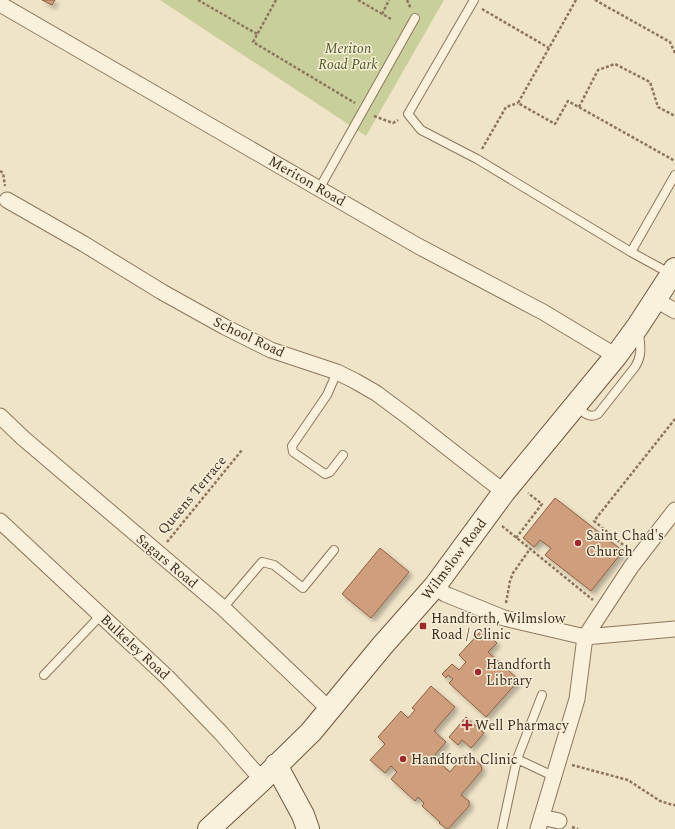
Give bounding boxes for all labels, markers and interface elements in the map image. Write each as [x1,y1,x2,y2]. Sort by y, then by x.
park label: Meriton Road Park [318,38,378,75]
street label: Meriton Road [265,150,350,212]
street label: School Road [210,311,288,363]
street label: Queens Terrace [153,451,232,539]
street label: Wilmslow Road [416,514,492,604]
place label: Saint Chad's Church [586,525,664,562]
street label: Sagars Road [131,529,203,593]
marker: Saint Chad's Church [573,538,583,548]
place label: Handforth, Wilmslow Road / Clinic [431,608,566,645]
street label: Bulkeley Road [96,609,175,685]
marker: Handforth, Wilmslow Road / Clinic [418,621,428,631]
place label: Handforth Library [486,654,551,691]
marker: Handforth Library [473,667,483,677]
place label: Well Pharmacy [475,715,570,736]
marker: Well Pharmacy [462,720,472,730]
place label: Handforth Clinic [411,749,518,770]
marker: Handforth Clinic [398,754,408,764]

